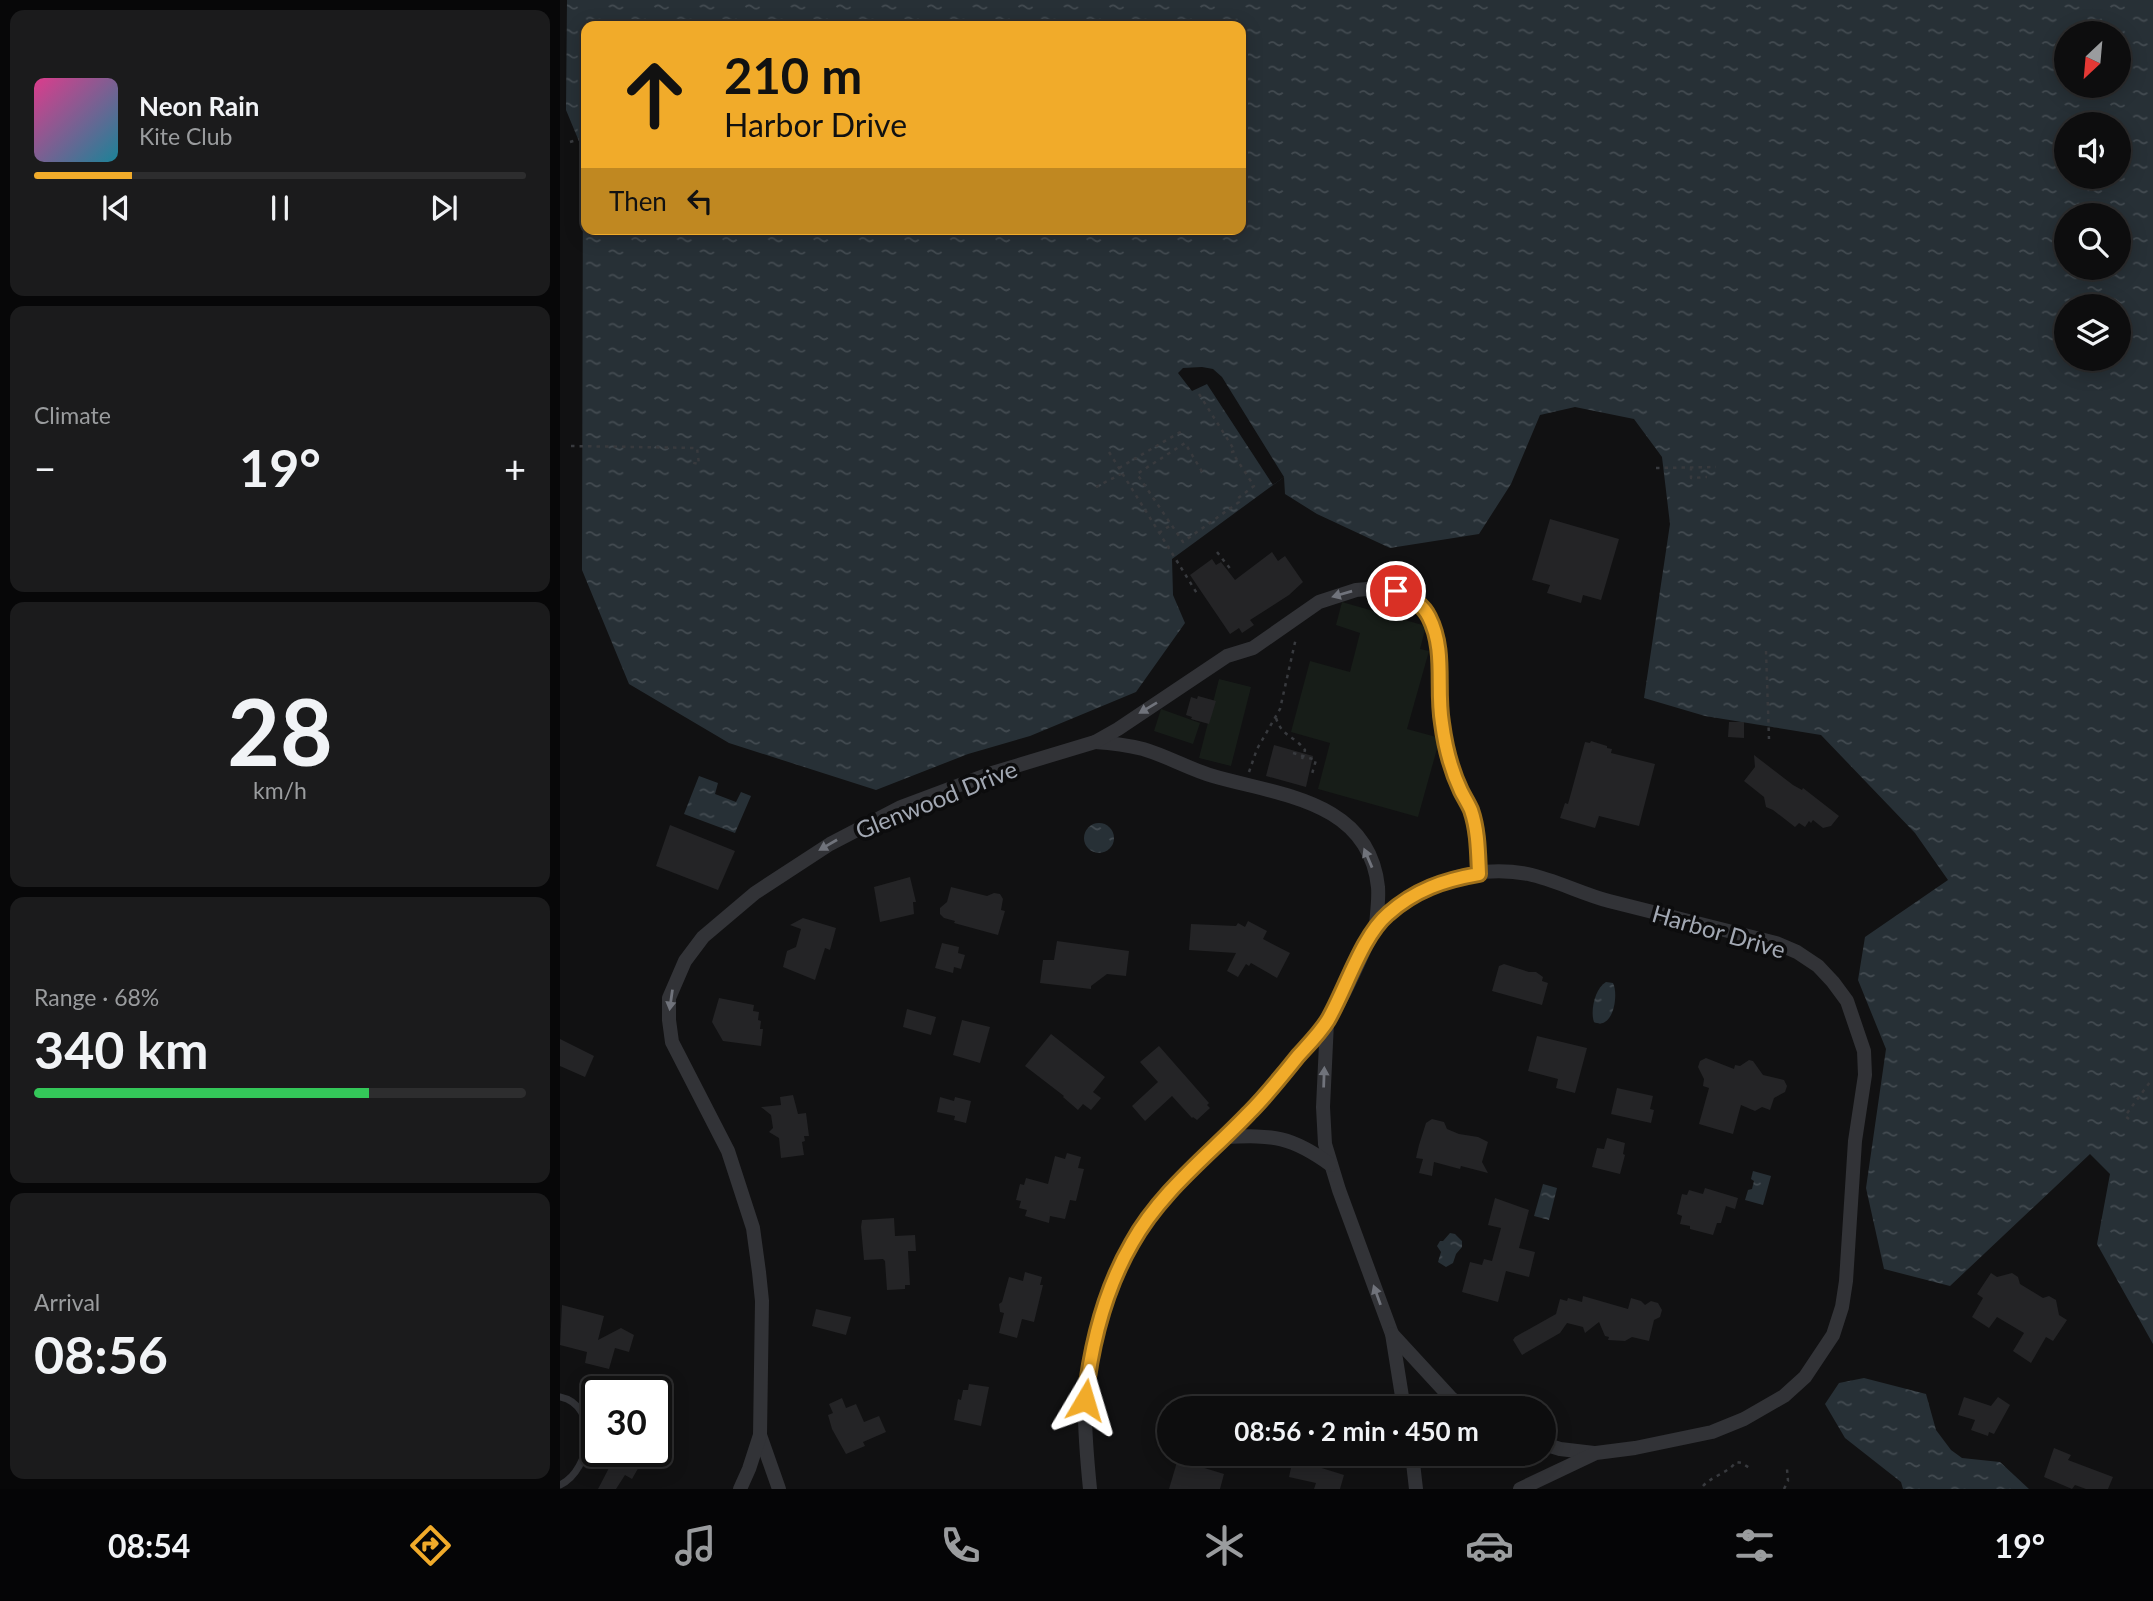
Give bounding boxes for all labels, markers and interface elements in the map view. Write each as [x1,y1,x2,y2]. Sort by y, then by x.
north arrow [2054,21,2132,98]
map controls [2054,21,2131,371]
text: 210 m [724,46,862,104]
icon: ahead [609,49,700,140]
text: Neon Rain [139,90,259,122]
text: Harbor Drive [724,105,907,144]
button: sound [2054,112,2131,189]
text: Kite Club [139,122,232,150]
icon: left [681,182,719,220]
text: Then [609,185,667,217]
icon: previous [97,189,135,227]
icon: pause [261,189,299,227]
icon: next [425,189,463,227]
button: search [2054,203,2131,280]
button: layers [2054,294,2131,371]
text: Climate [34,401,111,429]
text: 19° [239,436,321,498]
text: − [34,445,56,491]
text: + [504,445,526,491]
pin [1366,561,1426,621]
icon: arrive [1377,572,1415,610]
one-way arrow [1332,589,1353,599]
text: 28 [227,676,333,785]
one-way arrow [1138,702,1157,715]
street label: Glenwood Drive [851,753,1021,845]
text: km/h [253,776,307,804]
one-way arrow [818,839,837,852]
one-way arrow [1362,848,1373,869]
street label: Harbor Drive [1649,898,1789,964]
text: Range · 68% [34,983,159,1011]
one-way arrow [665,989,676,1011]
text: 340 km [34,1018,208,1080]
one-way arrow [1318,1065,1329,1087]
one-way arrow [1371,1285,1382,1306]
text: Arrival [34,1288,100,1316]
text: 08:56 [34,1323,168,1385]
position arrow [1048,1363,1122,1437]
speed limit sign: 30 [581,1376,672,1467]
text: 08:56 · 2 min · 450 m [1234,1415,1479,1447]
icon: directions [406,1521,455,1570]
icon: music [671,1521,720,1570]
icon: phone [936,1521,985,1570]
icon: climate [1200,1521,1249,1570]
icon: car [1465,1521,1514,1570]
icon: filters [1730,1521,1779,1570]
text: 08:54 [108,1526,190,1565]
text: 19° [1995,1526,2045,1565]

